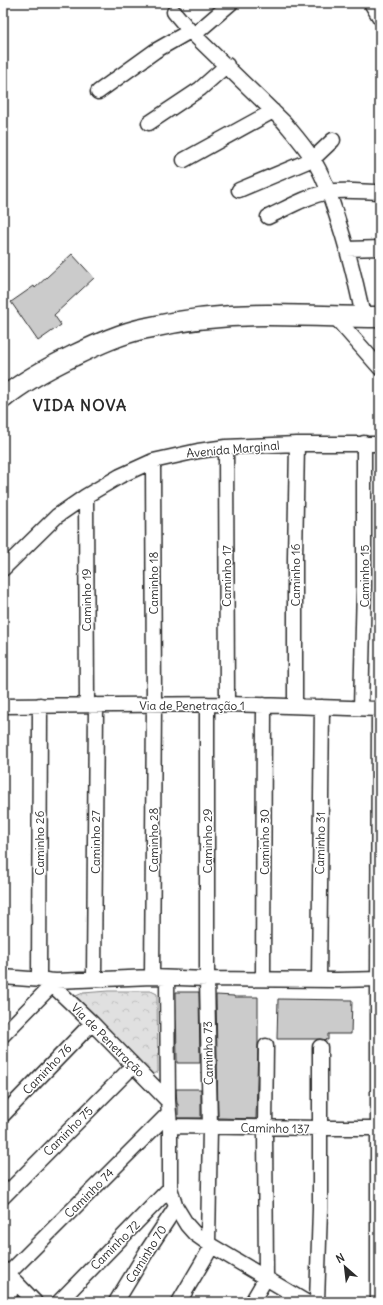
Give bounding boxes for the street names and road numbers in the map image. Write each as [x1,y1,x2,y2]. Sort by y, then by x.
street label: Avenida Marginal [186,437,280,461]
street label: Caminho 16 [288,543,303,607]
street label: Caminho 15 [357,544,372,608]
street label: Caminho 17 [219,545,234,607]
street label: Caminho 18 [146,551,161,615]
street label: Caminho 19 [79,568,94,632]
street label: Via de Penetração 1 [139,698,245,713]
street label: Caminho 28 [146,808,161,872]
street label: Caminho 29 [200,808,215,873]
street label: Caminho 30 [257,809,272,875]
street label: Caminho 27 [88,810,103,874]
street label: Caminho 26 [32,811,47,875]
street label: Caminho 31 [312,811,328,875]
street label: Via de Penetração [68,1000,148,1080]
street label: Caminho 73 [200,1021,216,1085]
street label: Caminho 76 [19,1041,75,1097]
street label: Caminho 75 [40,1103,96,1159]
street label: Caminho 137 [240,1120,310,1136]
street label: Caminho 74 [61,1165,117,1221]
street label: Caminho 72 [87,1217,143,1273]
street label: Caminho 70 [122,1222,170,1286]

